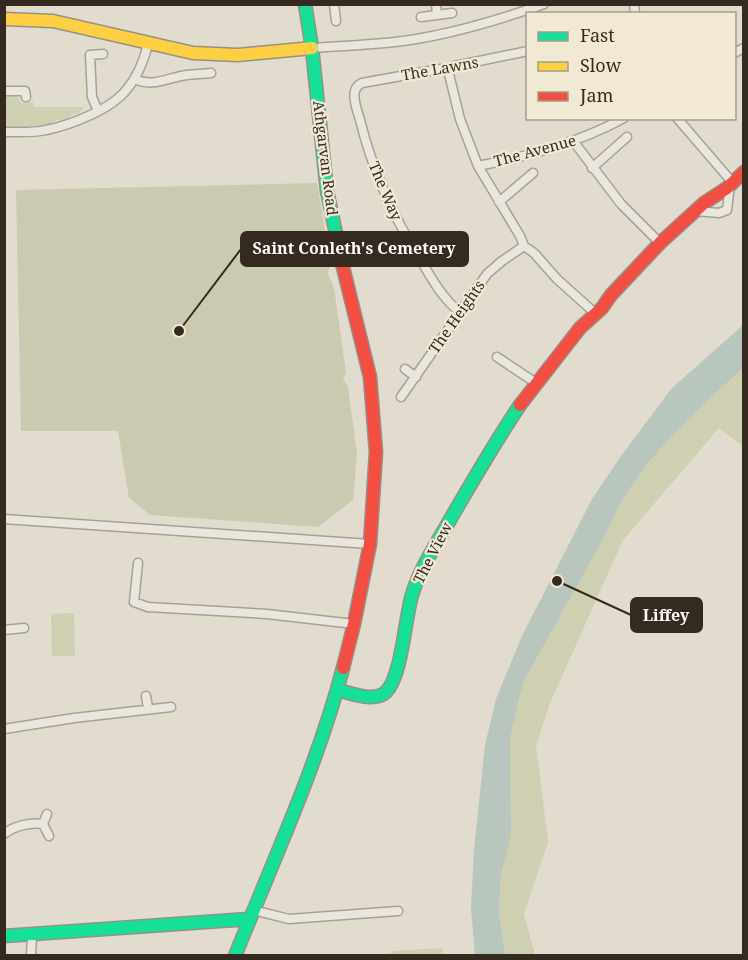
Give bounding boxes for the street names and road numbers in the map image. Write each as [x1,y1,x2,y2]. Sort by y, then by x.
street label: The Lawns [400,51,480,85]
street label: Athgarvan Road [309,99,343,217]
street label: The Avenue [491,129,578,171]
street label: The Way [365,158,407,223]
street label: The Heights [424,276,489,357]
street label: The View [408,518,456,587]

